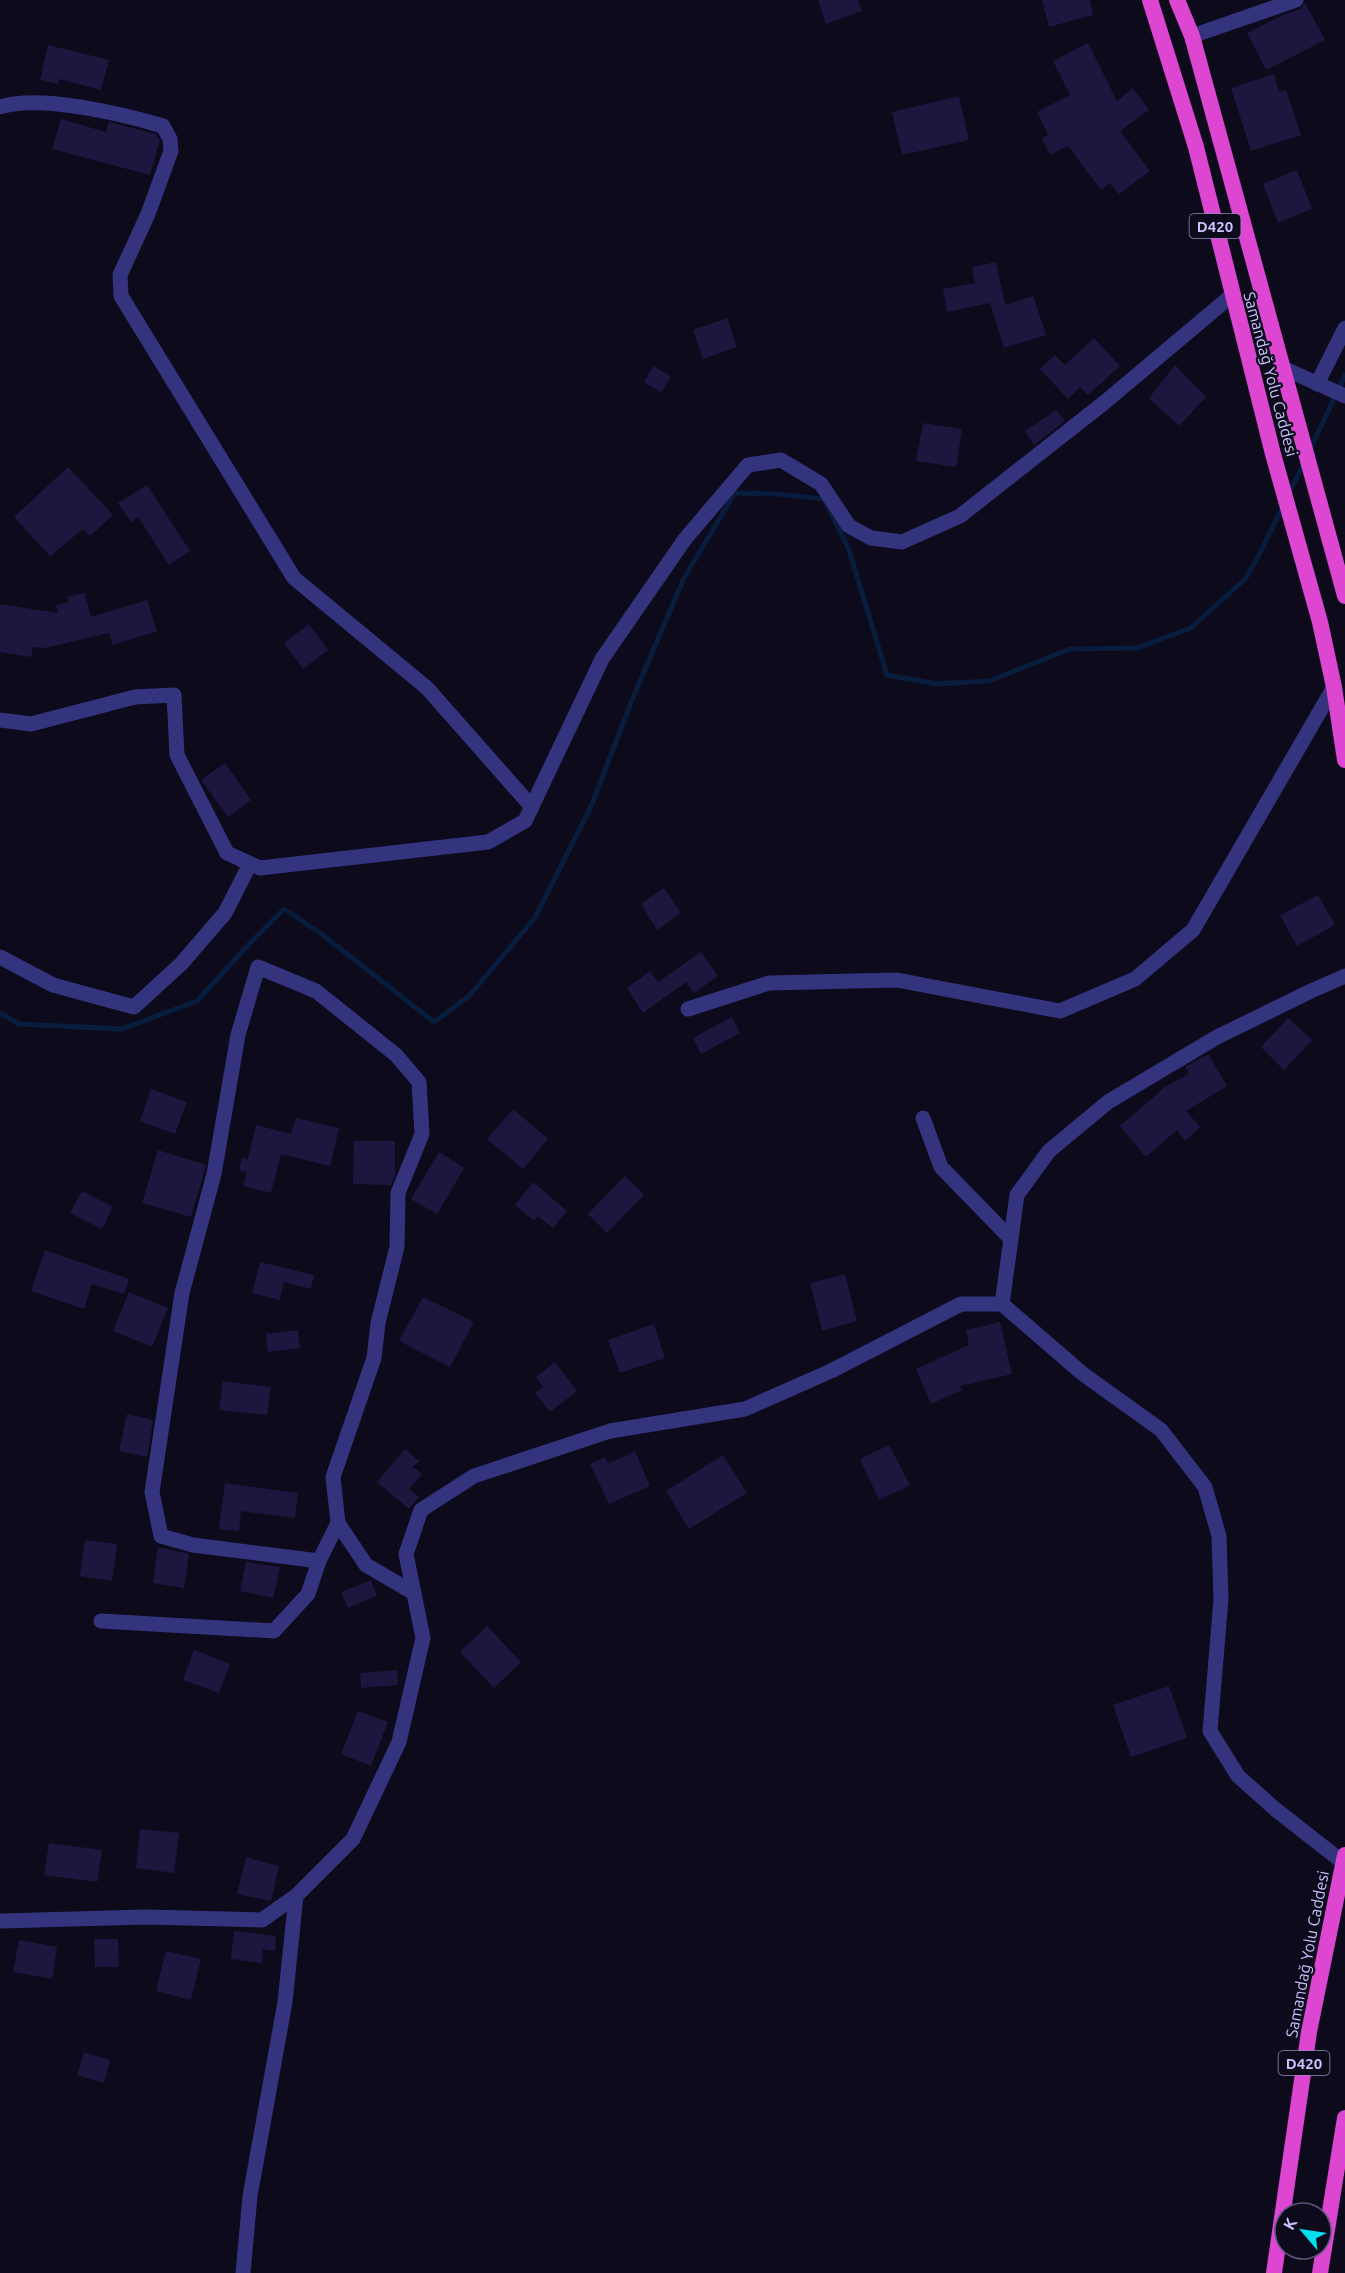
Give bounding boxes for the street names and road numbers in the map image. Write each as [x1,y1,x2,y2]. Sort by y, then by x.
road number: D420 [1190,214,1240,238]
street label: Samandağ Yolu Caddesi [1240,290,1302,458]
street label: Samandağ Yolu Caddesi [1282,1869,1332,2039]
road number: D420 [1278,2051,1330,2075]

